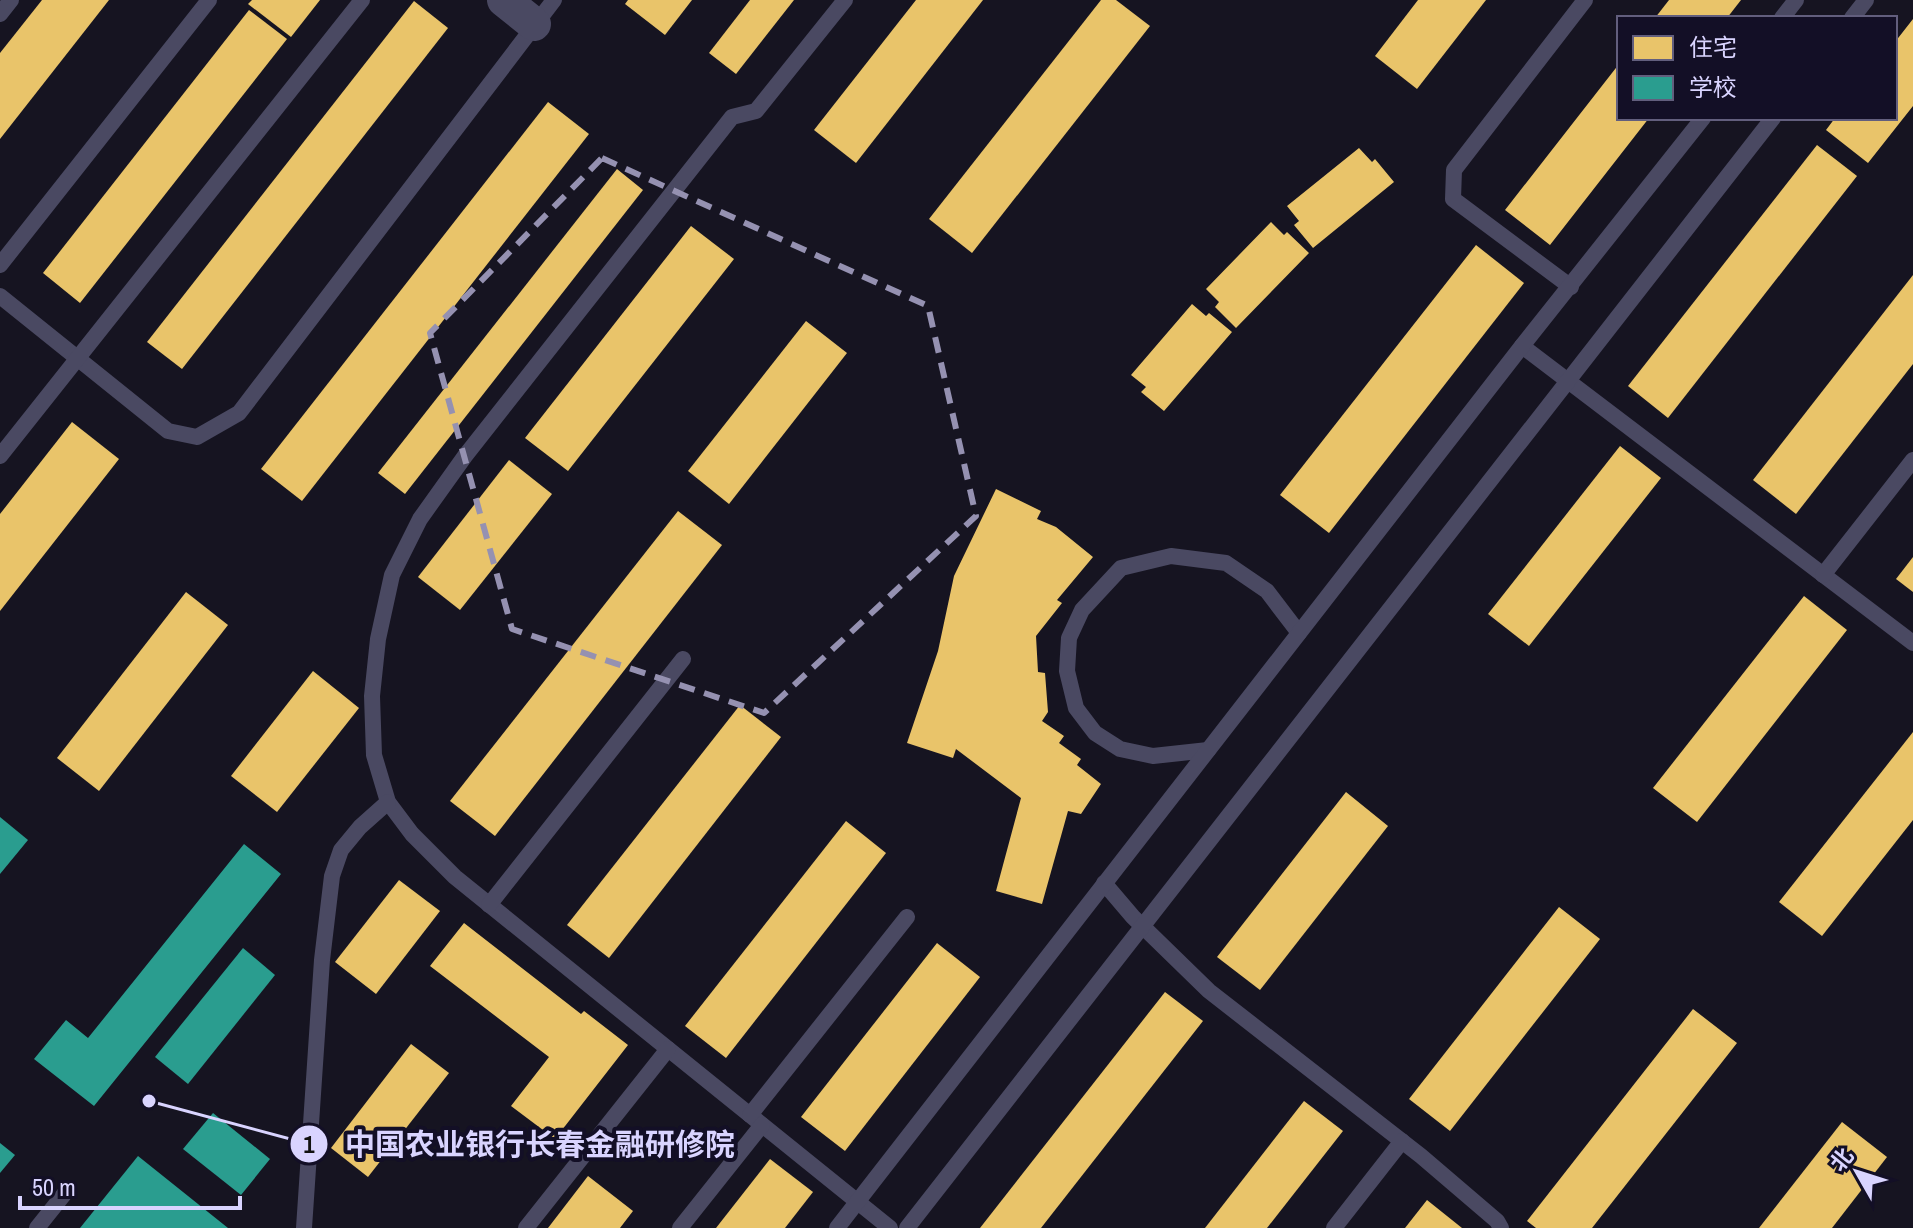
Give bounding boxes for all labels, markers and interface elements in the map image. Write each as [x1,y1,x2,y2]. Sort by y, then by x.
legend [1617,16,1897,120]
text: 住宅 [1689,31,1737,63]
text: 学校 [1689,71,1737,103]
callout: 中国农业银行长春金融研修院 [289,1117,751,1171]
text: 中国农业银行长春金融研修院 [345,1124,735,1164]
text: 1 [304,1128,315,1160]
north arrow [1817,1132,1897,1212]
text: 北 [1823,1141,1860,1177]
scale bar [20,1160,240,1210]
text: 50 m [32,1171,76,1203]

